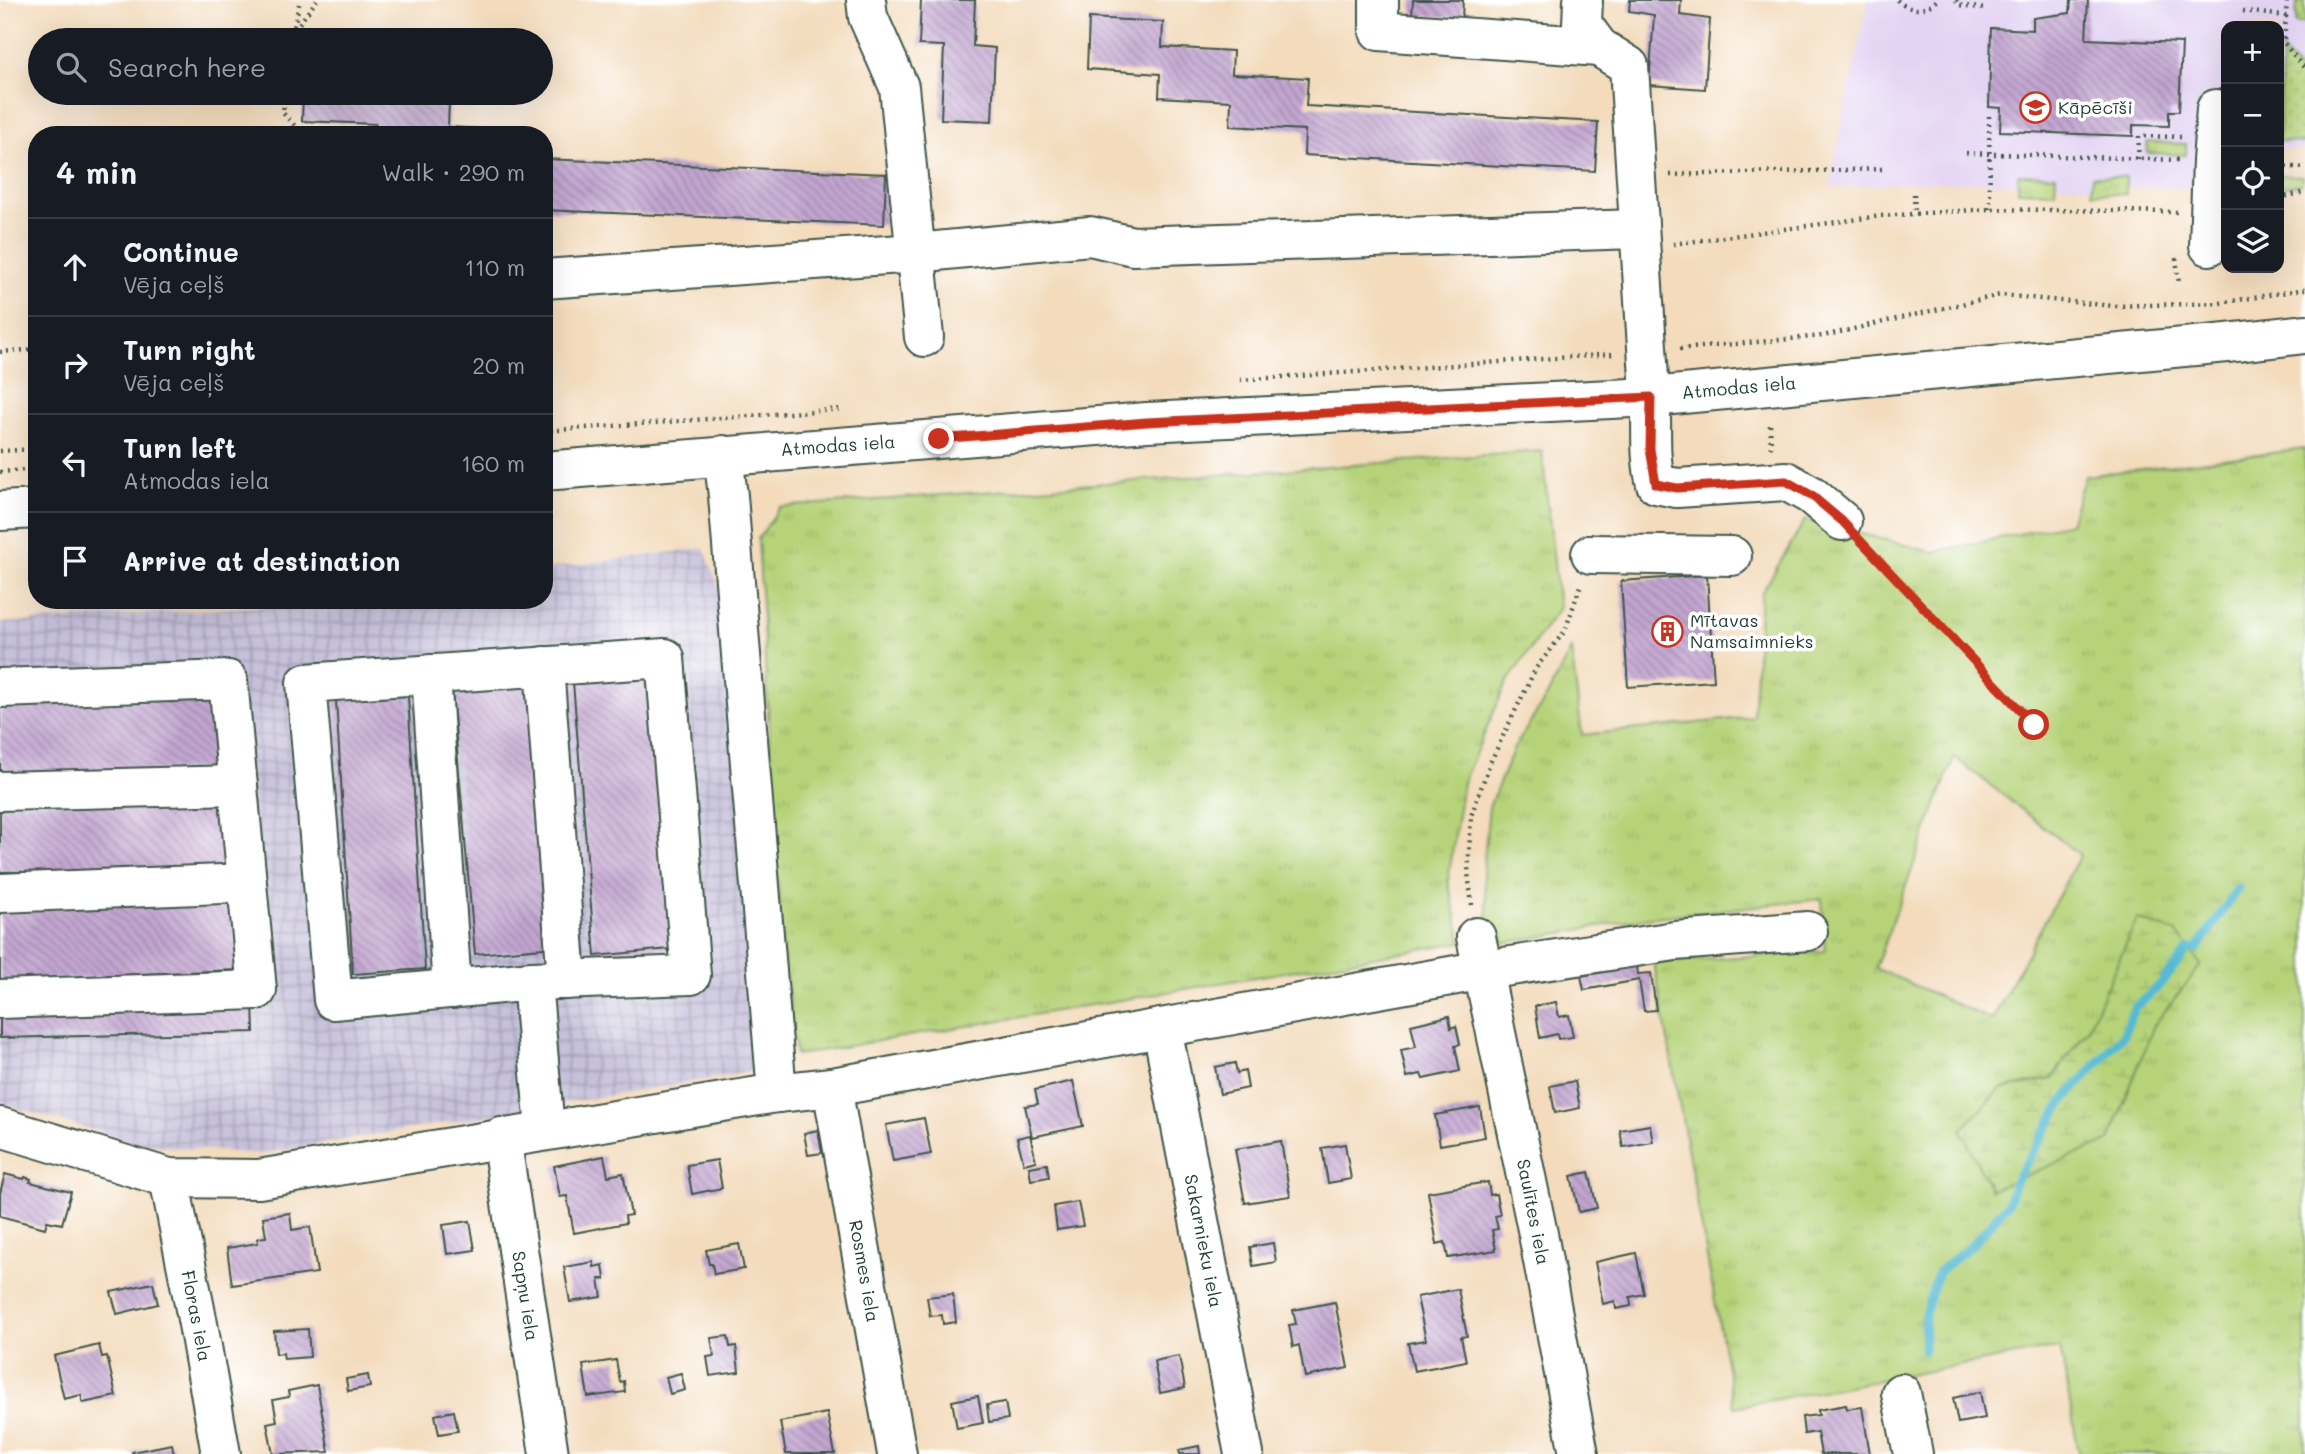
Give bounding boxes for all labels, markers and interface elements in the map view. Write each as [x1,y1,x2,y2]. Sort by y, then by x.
map controls [2221,21,2284,273]
button: + [2221,21,2284,84]
search box [28,28,553,105]
icon: search [52,48,90,86]
text: Search here [108,50,266,84]
button: − [2221,84,2284,147]
school or university icon: Kāpēcīši [2018,91,2052,125]
place label: Kāpēcīši [2058,95,2133,119]
button: locate [2221,147,2284,210]
text: 4 min [56,152,137,192]
text: Walk · 290 m [381,157,525,187]
button: layers [2221,210,2284,273]
text: Continue [123,235,239,269]
icon: ahead [56,248,94,286]
text: 110 m [465,252,525,282]
text: Vēja ceļš [123,269,224,299]
text: Turn right [123,333,256,367]
icon: right [56,346,94,384]
text: 20 m [472,350,525,380]
text: Vēja ceļš [123,367,224,397]
street label: Atmodas iela [1681,370,1797,404]
route end [923,423,954,454]
street label: Atmodas iela [780,429,896,461]
text: Turn left [123,431,236,465]
icon: left [56,444,94,482]
text: 160 m [461,448,525,478]
text: Atmodas iela [123,465,270,495]
icon: arrive [56,542,94,580]
text: Arrive at destination [123,544,400,578]
place label: Mītavas Namsaimnieks [1690,608,1814,653]
building icon: Mītavas Namsaimnieks [1650,614,1684,648]
route start [2018,709,2049,740]
street label: Saulītes iela [1512,1157,1556,1267]
street label: Sakarnieku iela [1179,1172,1229,1310]
street label: Rosmes iela [844,1218,886,1324]
street label: Sapņu iela [507,1249,545,1342]
street label: Floras iela [176,1268,218,1363]

